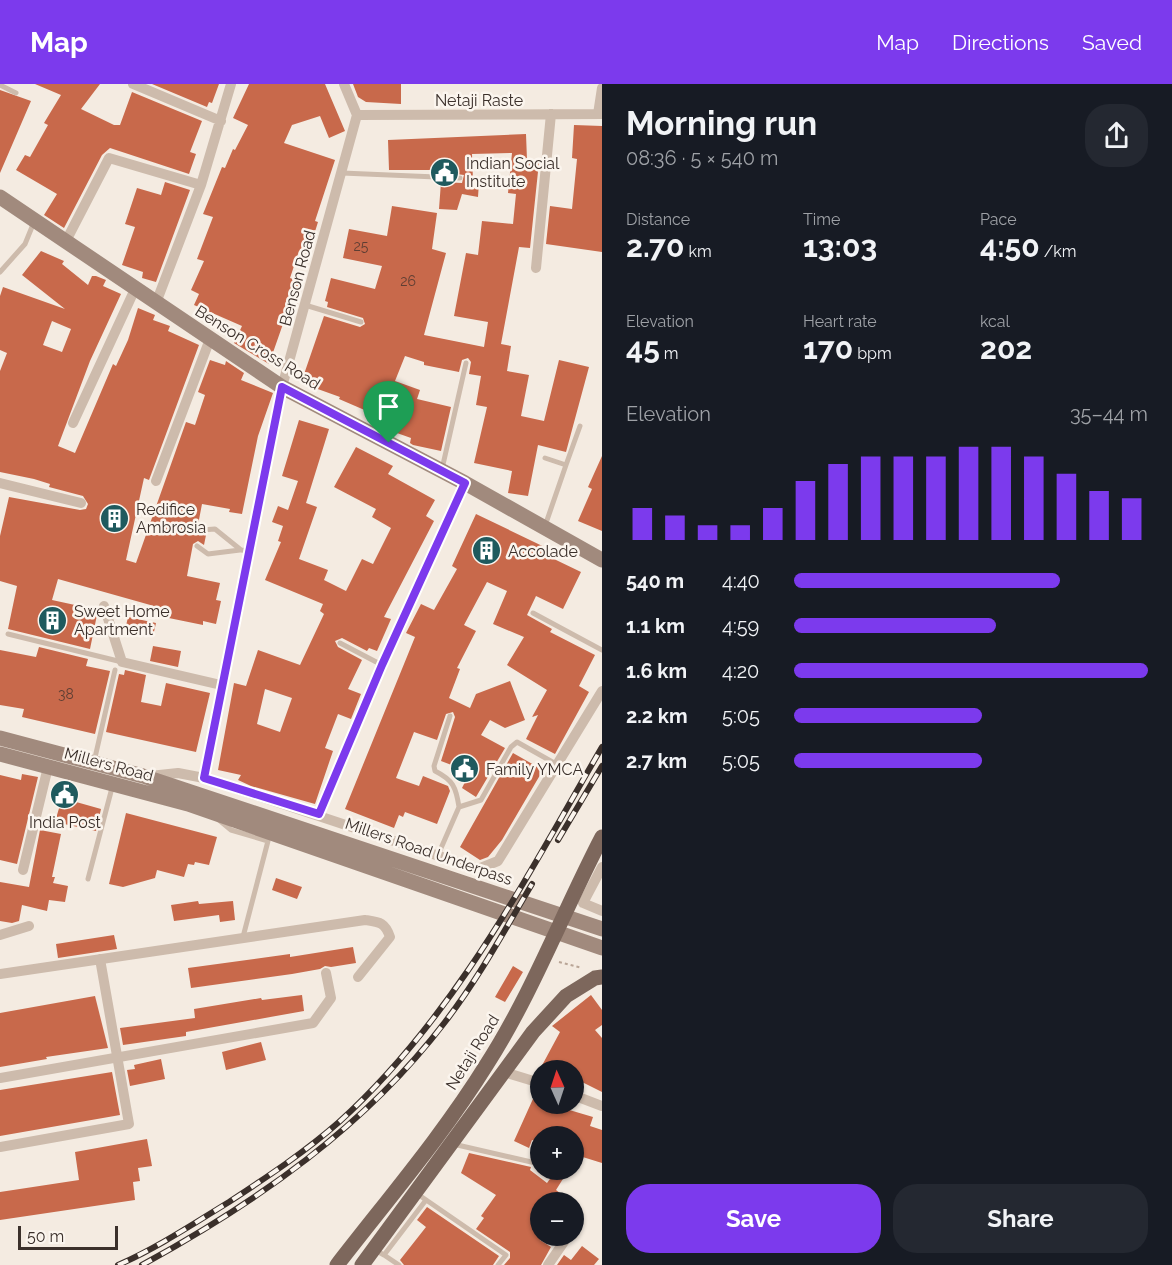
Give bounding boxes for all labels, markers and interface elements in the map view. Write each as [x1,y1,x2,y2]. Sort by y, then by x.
text: Map [30,26,88,59]
text: Map [876,30,919,55]
text: Directions [952,30,1049,55]
text: Saved [1082,30,1142,55]
street label: Netaji Raste [435,91,523,110]
text: Morning run [626,104,817,143]
button: share [1085,104,1148,167]
text: 08:36 · 5 × 540 m [626,146,778,170]
place label: Indian Social Institute [466,154,560,191]
public building icon: Indian Social Institute [429,156,461,188]
text: Distance [626,210,690,229]
text: Time [803,210,840,229]
text: Pace [980,210,1017,229]
street label: Benson Road [276,228,319,328]
text: 2.70 [626,229,684,264]
text: 13:03 [803,229,877,264]
text: 4:50 [980,229,1040,264]
house number: 25 [354,238,369,254]
text: km [684,242,712,261]
text: /km [1040,242,1077,261]
house number: 26 [400,273,416,289]
street label: Benson Cross Road [192,301,324,394]
text: Elevation [626,312,694,331]
text: Heart rate [803,312,877,331]
text: kcal [980,312,1010,331]
text: 45 [626,331,660,366]
text: 170 [803,331,853,366]
text: 202 [980,331,1032,366]
text: m [660,344,679,363]
text: bpm [853,344,892,363]
pin [363,381,414,443]
icon: arrive [372,390,405,423]
text: Elevation [626,402,711,426]
text: 35–44 m [1070,402,1148,426]
place label: Redifice Ambrosia [136,500,206,537]
building icon: Redifice Ambrosia [99,502,131,534]
building icon: Accolade [471,535,503,567]
place label: Accolade [508,542,578,561]
text: 540 m [626,569,684,593]
text: 4:40 [722,569,760,593]
place label: Sweet Home Apartment [74,602,170,639]
building icon: Sweet Home Apartment [37,604,69,636]
text: 1.1 km [626,614,685,638]
text: 4:59 [722,614,759,638]
text: 1.6 km [626,659,687,683]
text: 4:20 [722,659,759,683]
house number: 38 [58,686,74,702]
text: 2.2 km [626,704,688,728]
text: 5:05 [722,704,760,728]
street label: Millers Road [62,743,156,786]
text: 2.7 km [626,749,687,773]
text: 5:05 [722,749,760,773]
public building icon: Family YMCA [449,753,481,785]
place label: Family YMCA [486,760,583,779]
public building icon: India Post [49,778,81,810]
place label: India Post [29,813,102,832]
street label: Millers Road Underpass [343,814,515,889]
street label: Netaji Road [442,1011,503,1093]
north arrow [530,1060,584,1114]
map controls [530,1060,584,1246]
button: + [530,1126,584,1180]
button: Save [626,1184,881,1253]
button: Share [893,1184,1148,1253]
button: − [530,1192,584,1246]
scale bar [18,1223,118,1250]
text: 50 m [27,1227,64,1246]

